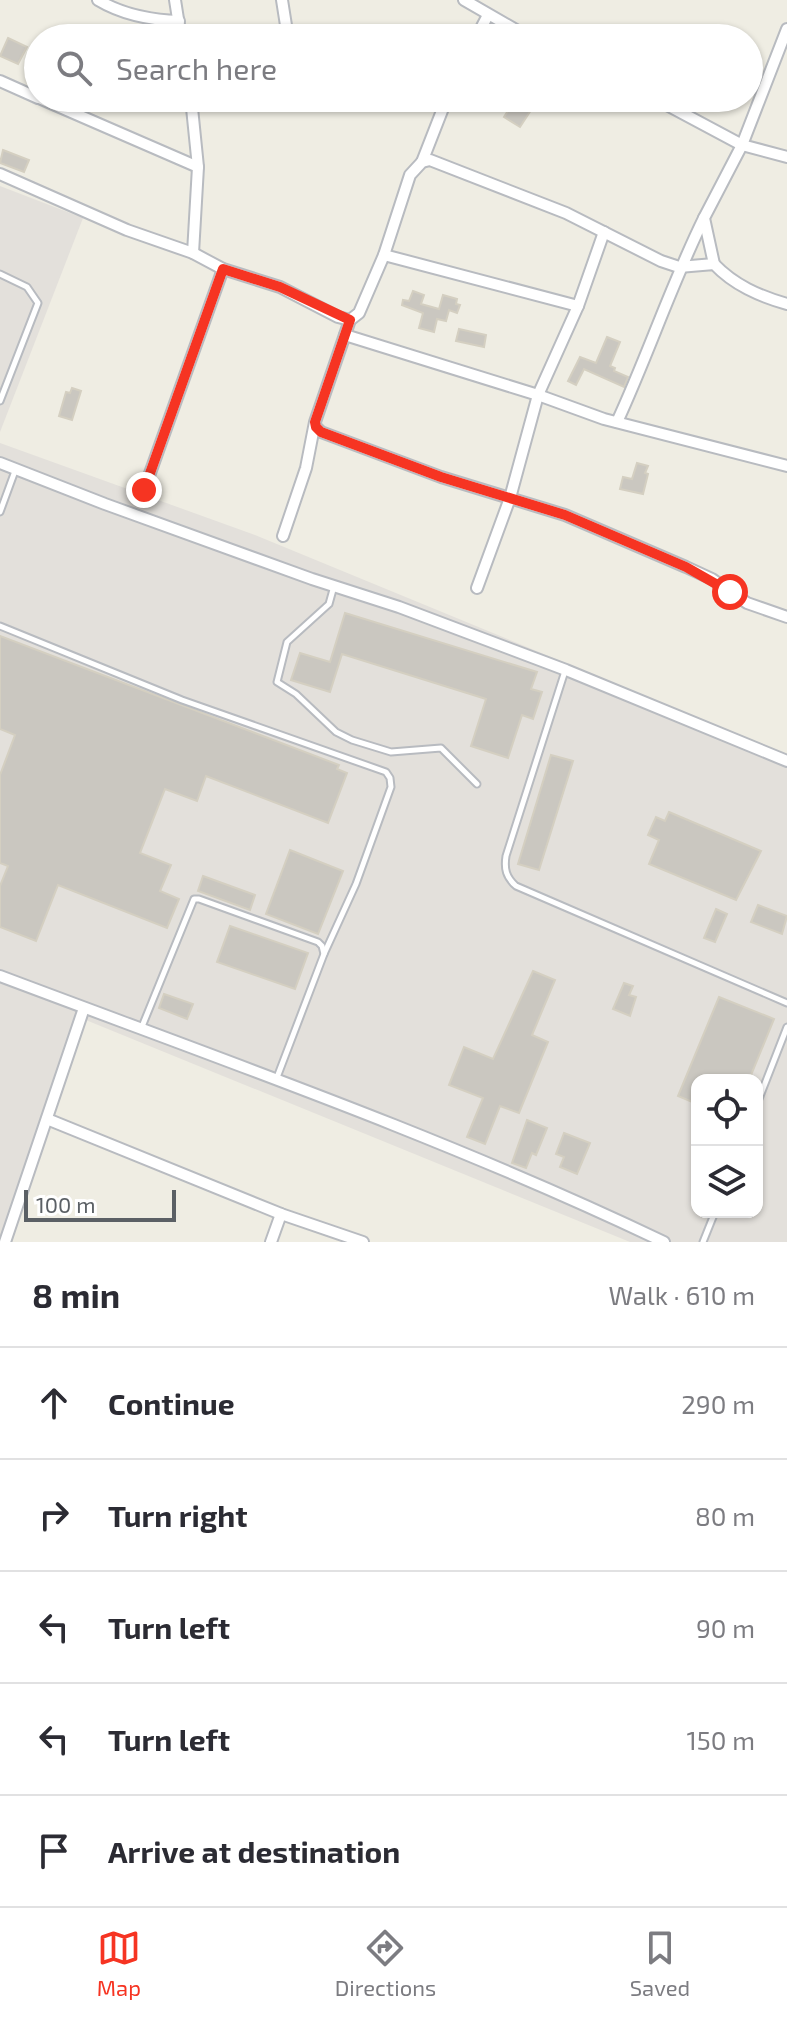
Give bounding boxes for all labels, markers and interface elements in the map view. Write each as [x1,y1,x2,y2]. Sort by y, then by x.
search box [24,24,763,112]
icon: search [52,46,96,90]
text: Search here [116,50,277,86]
route end [126,472,162,508]
route start [712,574,748,610]
map controls [691,1074,763,1218]
button: locate [691,1074,763,1146]
button: layers [691,1146,763,1218]
scale bar [24,1186,176,1222]
text: 100 m [36,1191,95,1217]
text: 8 min [32,1274,120,1315]
text: Walk · 610 m [608,1279,755,1310]
icon: ahead [32,1381,76,1425]
text: Continue [108,1385,235,1421]
text: 290 m [681,1388,755,1419]
icon: right [32,1493,76,1537]
text: Turn right [108,1497,248,1533]
text: 80 m [695,1500,755,1531]
icon: left [32,1605,76,1649]
text: Turn left [108,1609,230,1645]
text: 90 m [696,1612,755,1643]
icon: left [32,1717,76,1761]
text: Turn left [108,1721,230,1757]
text: 150 m [686,1724,755,1755]
icon: arrive [32,1829,76,1873]
text: Arrive at destination [108,1833,400,1869]
tab: Map [97,1926,141,2000]
tab: Directions [335,1926,436,2000]
tab: Saved [630,1926,690,2000]

